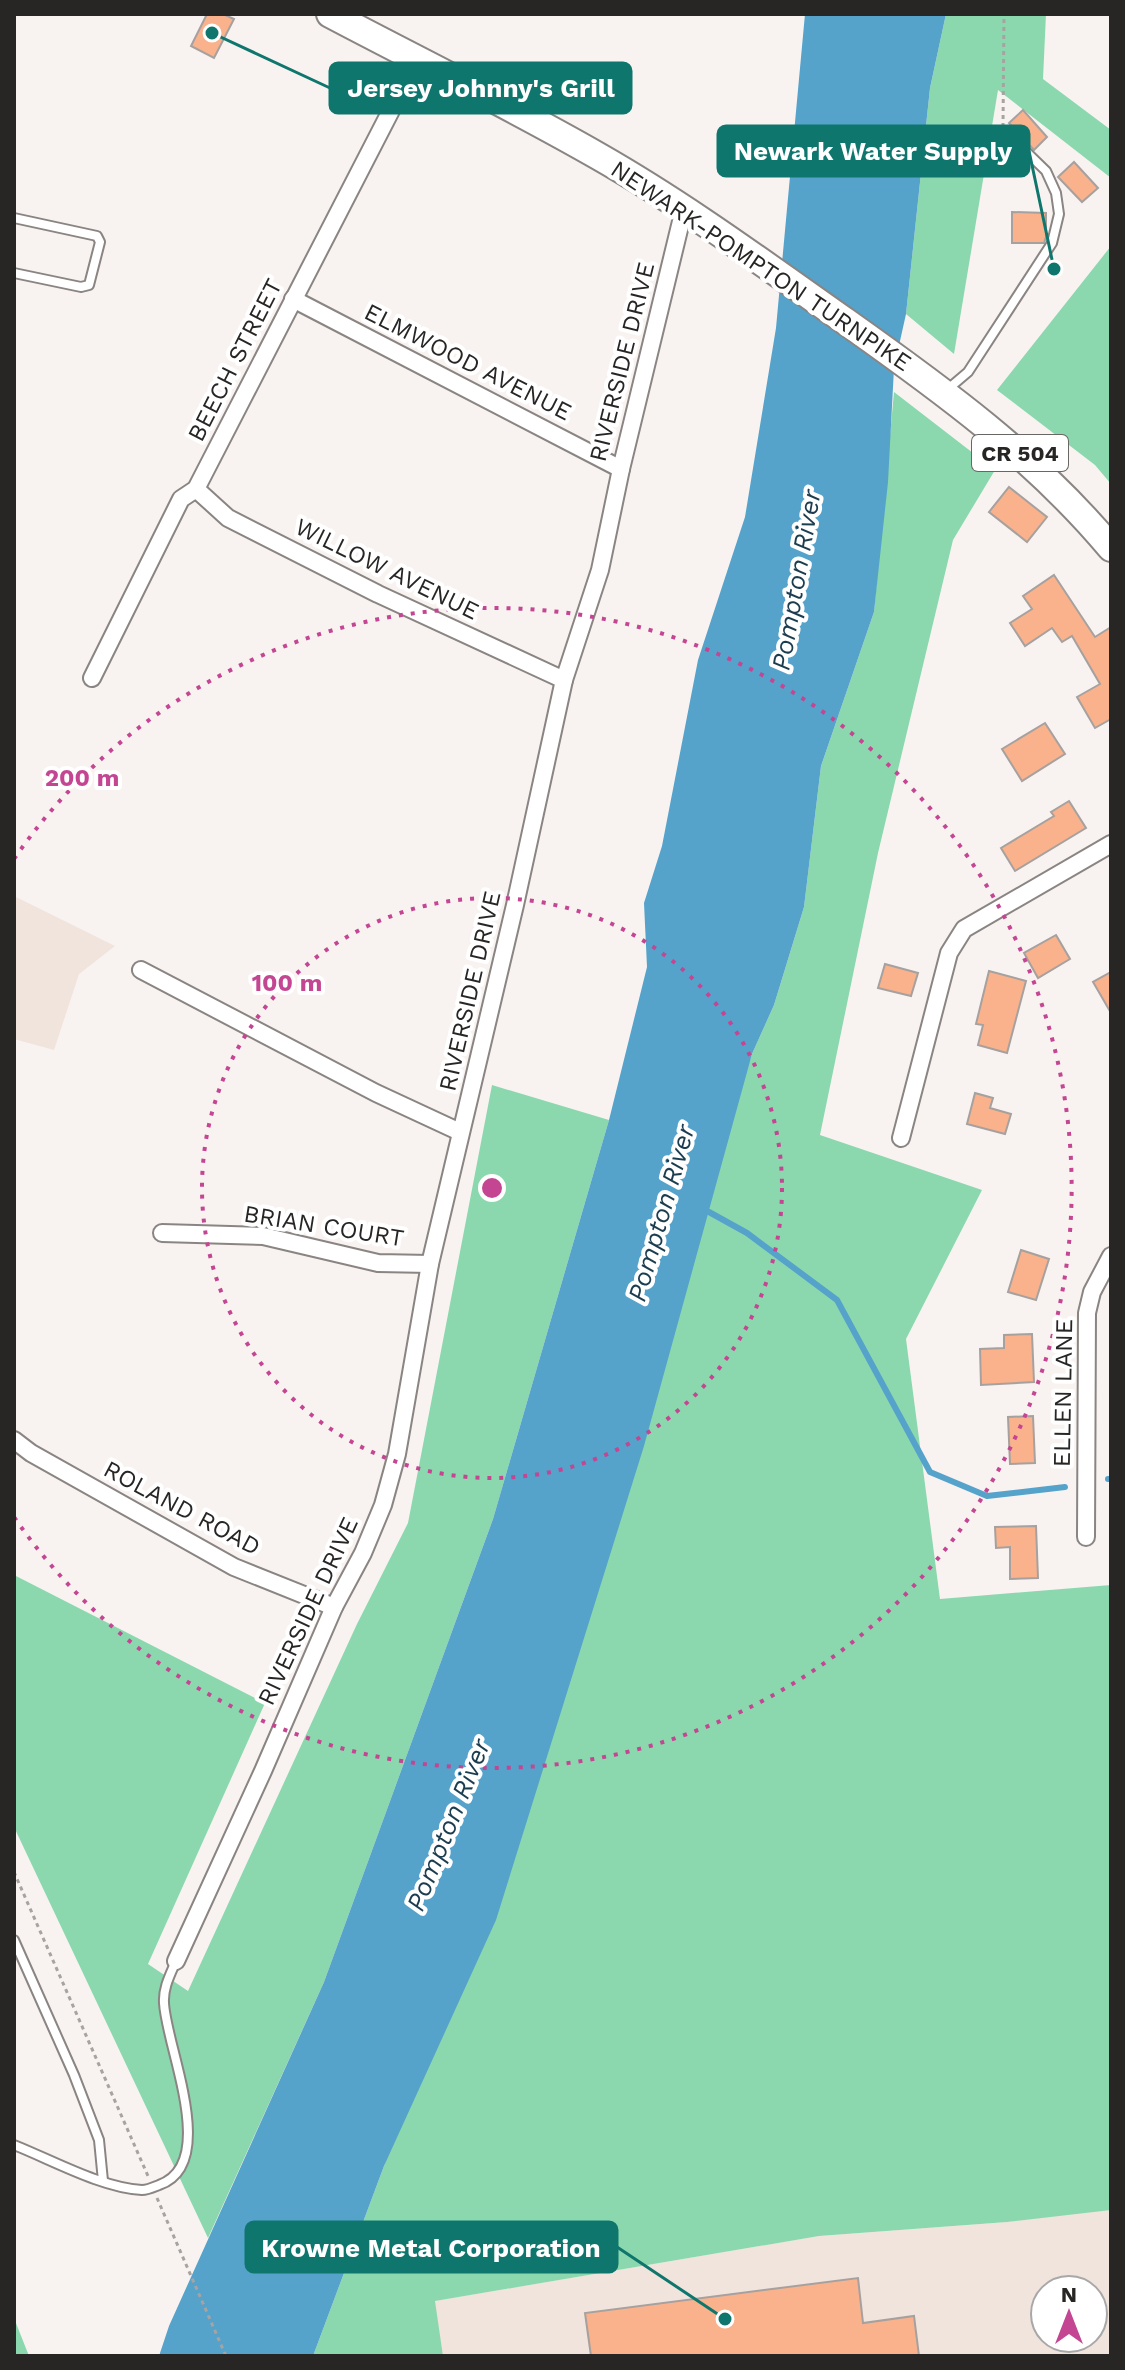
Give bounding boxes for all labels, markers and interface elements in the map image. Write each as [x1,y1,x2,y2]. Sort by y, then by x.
callout: Jersey Johnny's Grill [330,63,631,113]
text: Jersey Johnny's Grill [347,73,615,103]
callout: Newark Water Supply [718,126,1029,176]
text: Newark Water Supply [734,136,1012,166]
street label: NEWARK-POMPTON TURNPIKE [606,155,916,377]
street label: RIVERSIDE DRIVE [584,259,660,465]
street label: BEECH STREET [182,274,288,446]
street label: ELMWOOD AVENUE [360,298,576,426]
road number: CR 504 [972,435,1068,471]
water label: Pompton River [765,487,827,673]
street label: WILLOW AVENUE [291,512,483,626]
text: 200 m [45,764,119,792]
street label: RIVERSIDE DRIVE [433,888,507,1094]
text: 100 m [252,969,322,997]
water label: Pompton River [621,1120,701,1305]
centre of rings [478,1174,506,1202]
street label: BRIAN COURT [242,1200,406,1252]
street label: ELLEN LANE [1048,1319,1078,1467]
street label: ROLAND ROAD [99,1455,265,1561]
street label: RIVERSIDE DRIVE [252,1512,364,1710]
water label: Pompton River [400,1734,496,1915]
callout: Krowne Metal Corporation [246,2222,617,2272]
text: Krowne Metal Corporation [261,2233,601,2263]
north arrow [1029,2274,1109,2354]
text: N [1061,2282,1077,2307]

